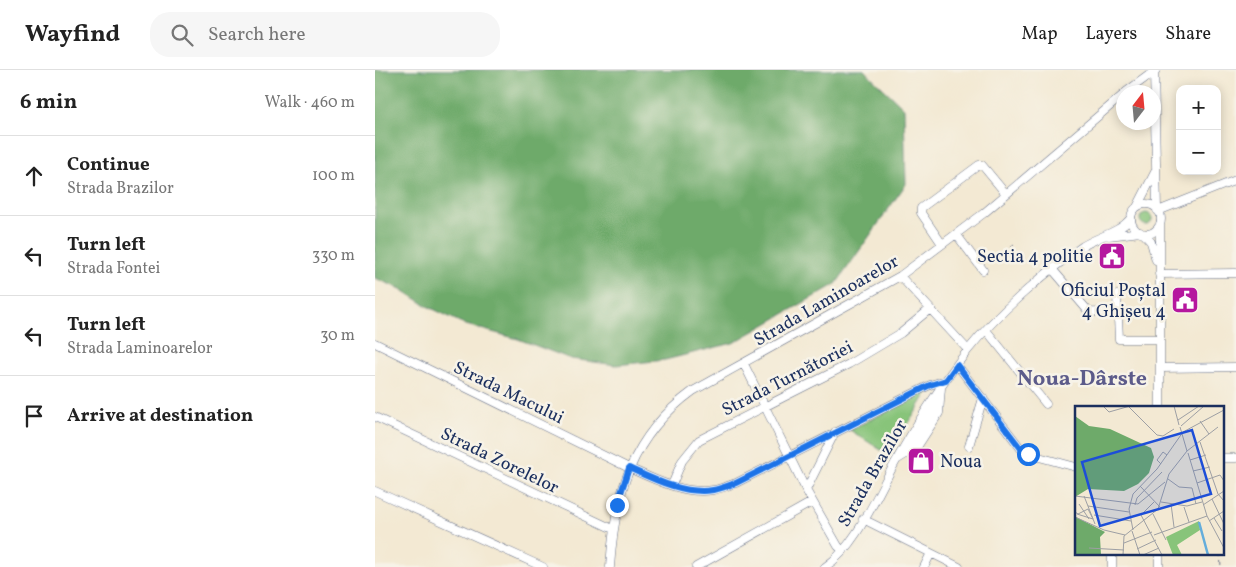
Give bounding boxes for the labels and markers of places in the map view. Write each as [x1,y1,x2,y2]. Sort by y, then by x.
public building icon: Sectia 4 politie [1097,241,1127,271]
place label: Sectia 4 politie [977,245,1093,270]
place label: Oficiul Poștal 4 Ghișeu 4 [1061,279,1166,325]
public building icon: Oficiul Poștal 4 Ghișeu 4 [1170,285,1200,315]
shop icon: Noua [906,446,936,476]
place label: Noua [940,450,982,475]

